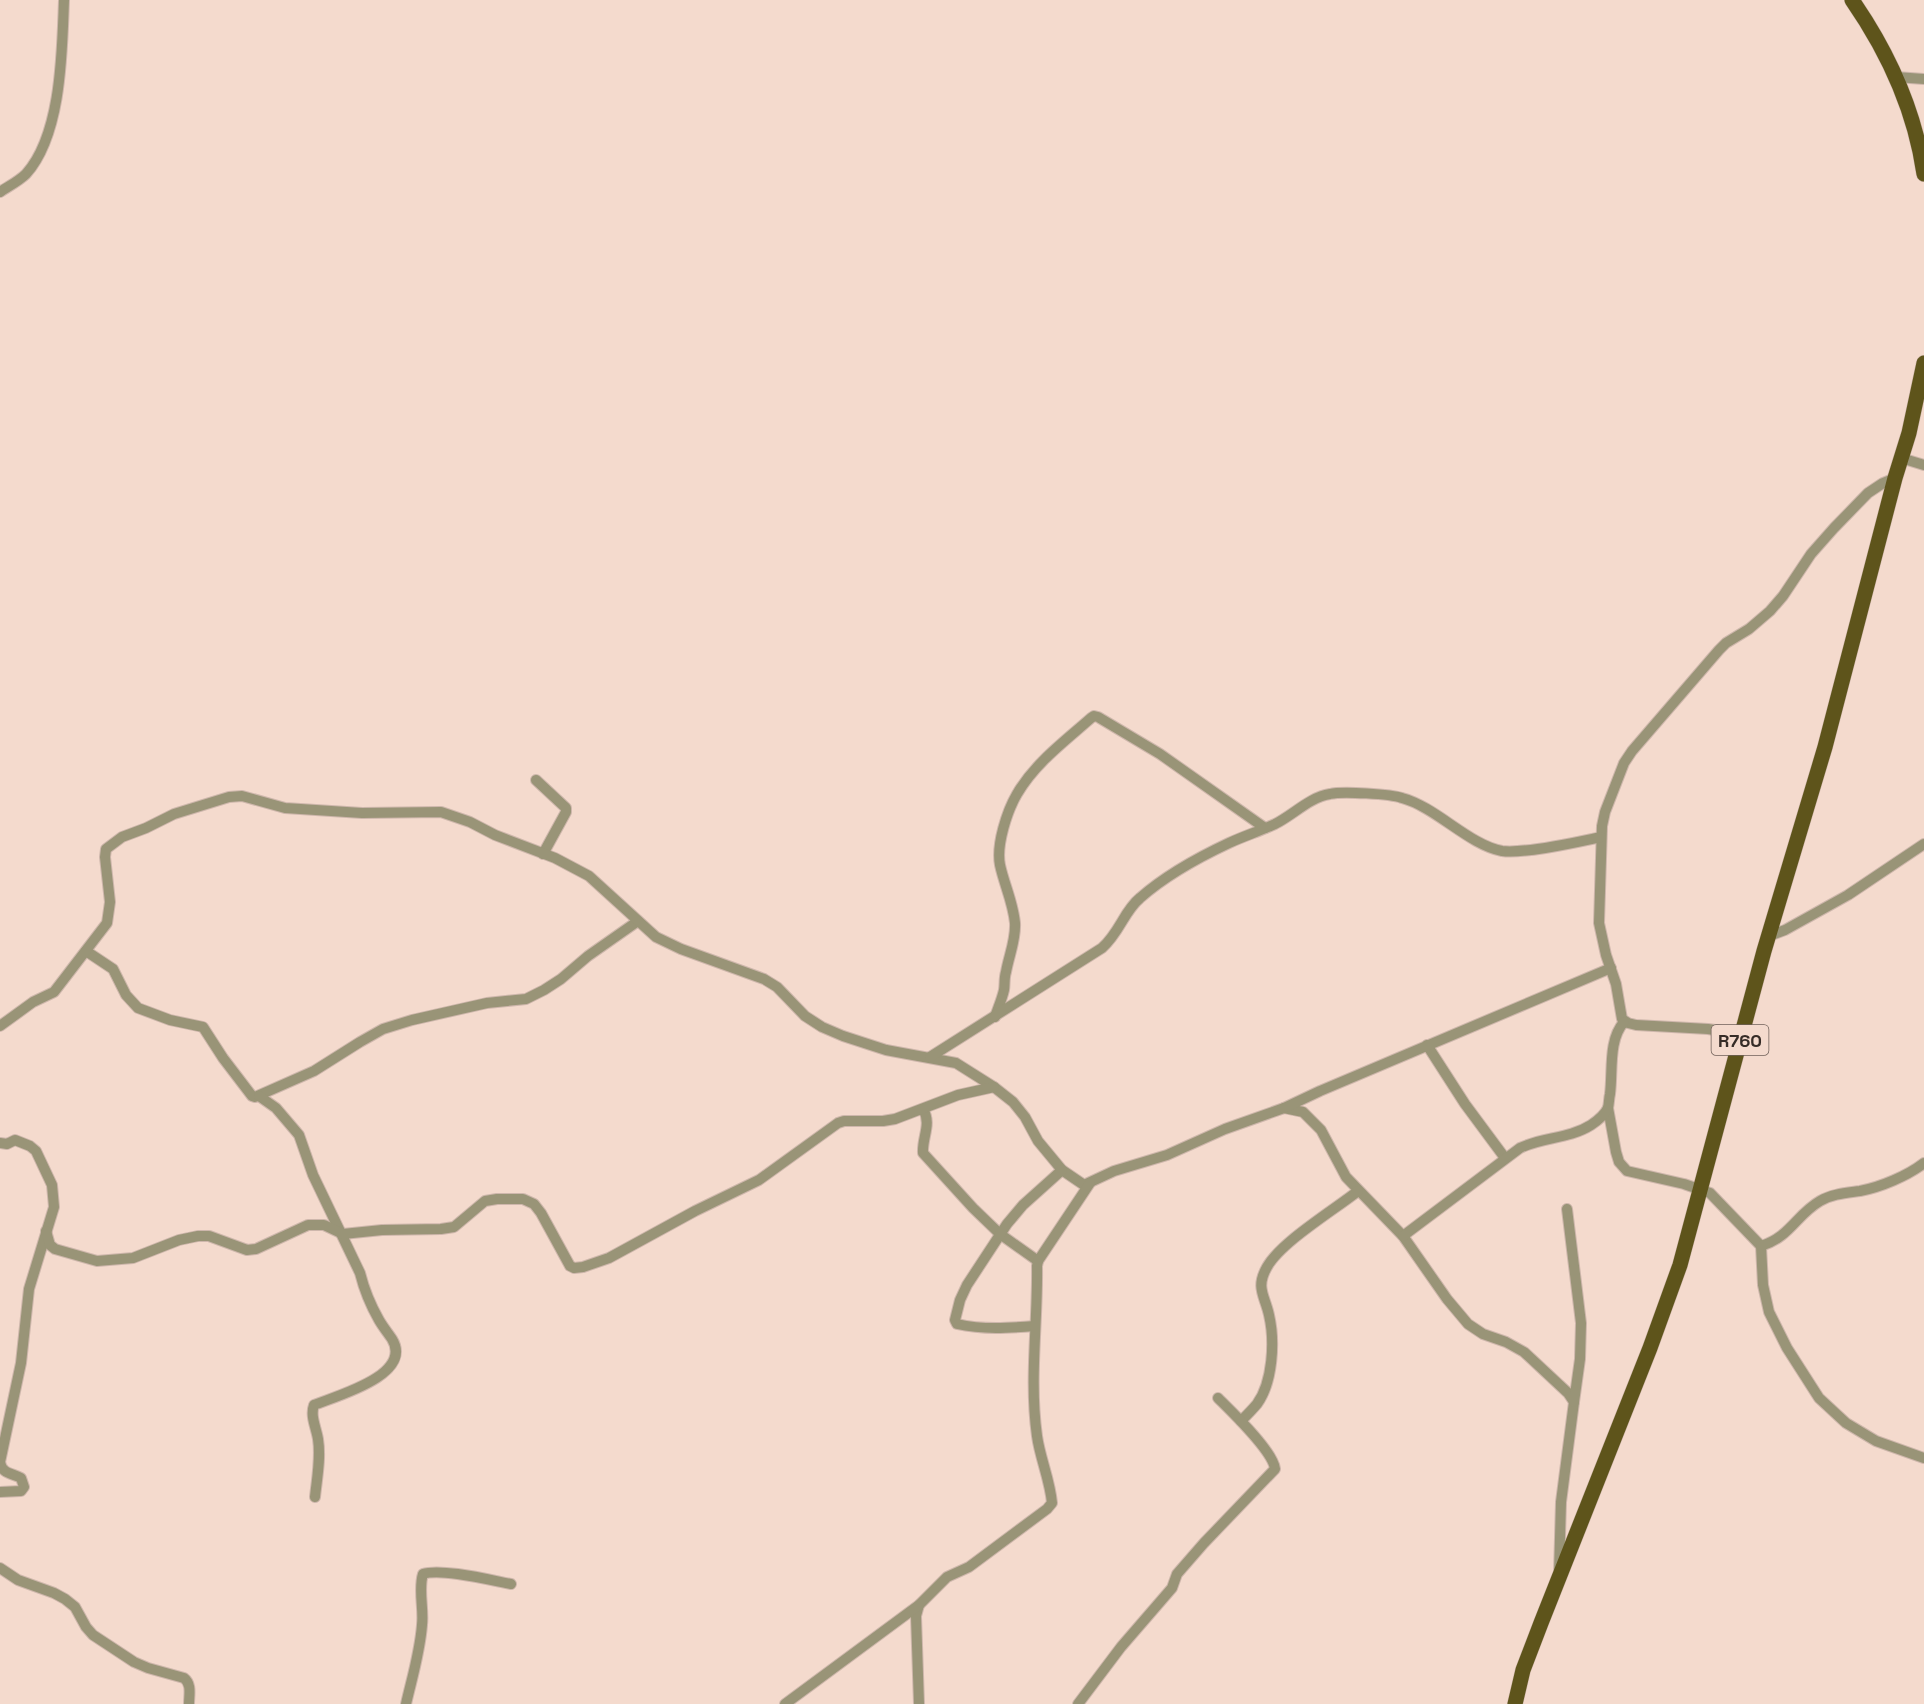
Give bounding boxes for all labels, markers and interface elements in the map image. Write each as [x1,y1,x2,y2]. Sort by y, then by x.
road number: R760 [1712,1025,1768,1055]

